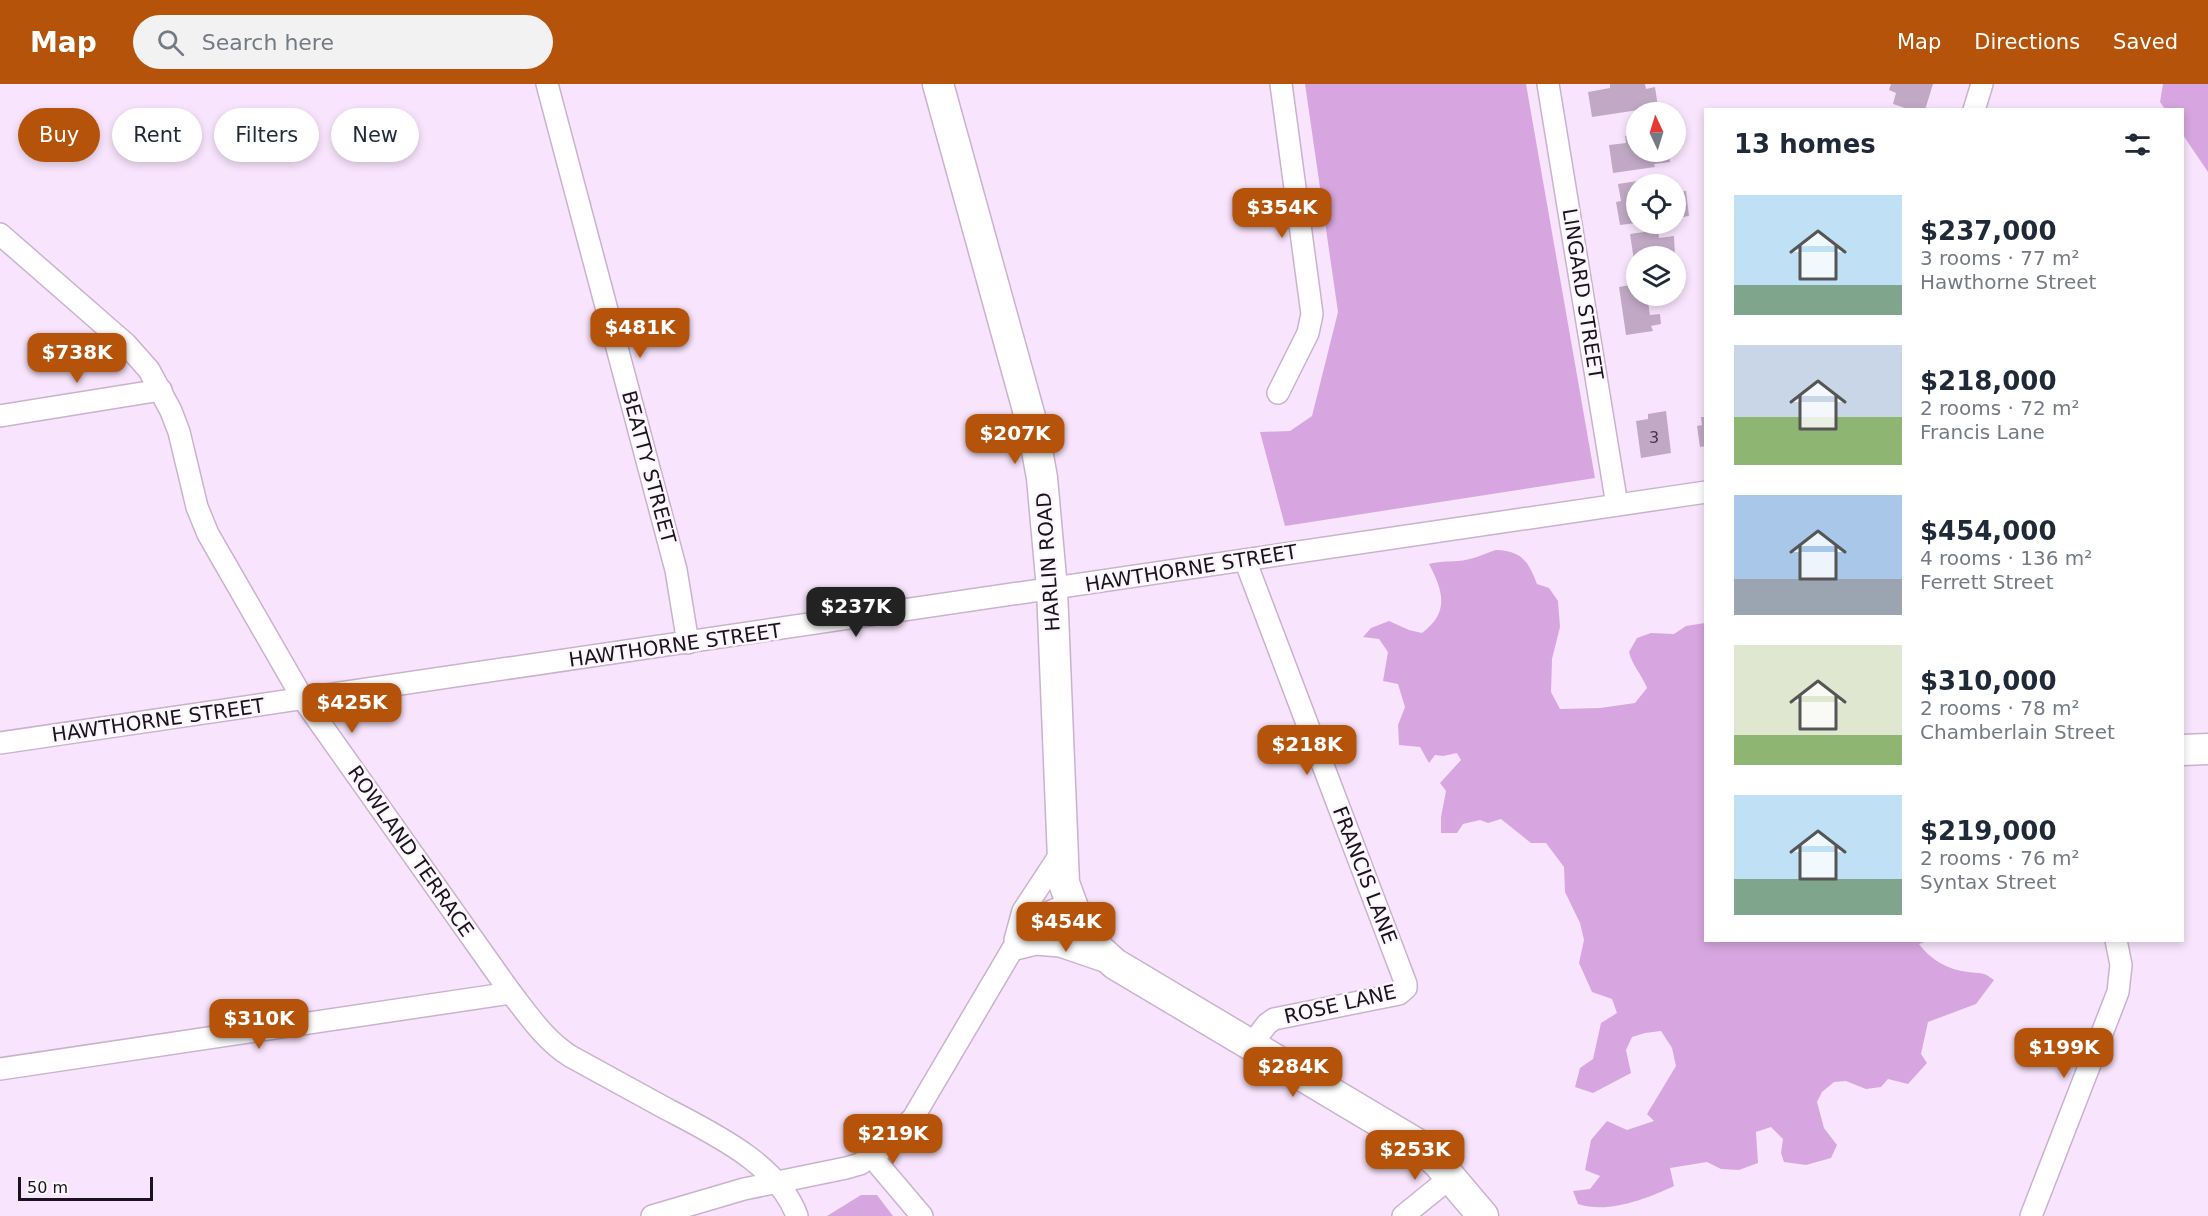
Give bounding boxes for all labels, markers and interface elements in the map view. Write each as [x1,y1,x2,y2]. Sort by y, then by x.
search box [133,15,553,69]
text: Map [30,26,97,59]
icon: search [154,26,187,59]
text: Search here [202,30,334,55]
text: Map [1897,30,1941,54]
text: Directions [1974,30,2080,54]
text: Saved [2113,30,2178,54]
north arrow [1626,102,1686,162]
map controls [1626,102,1686,306]
chip: Buy [18,108,100,162]
chip: Rent [112,108,202,162]
chip: Filters [214,108,319,162]
chip: New [331,108,419,162]
icon: filters [2121,128,2154,161]
text: 13 homes [1734,129,1876,159]
button: locate [1626,174,1686,234]
pin: $354K [1240,188,1324,239]
text: $354K [1246,195,1318,219]
street label: LINGARD STREET [1558,207,1609,382]
text: $237,000 [1920,216,2057,246]
icon: home [1782,219,1854,291]
button: layers [1626,246,1686,306]
text: 3 rooms · 77 m² [1920,246,2080,270]
text: Hawthorne Street [1920,270,2096,294]
pin: $481K [598,308,682,359]
text: $481K [604,315,676,339]
pin: $738K [35,333,119,384]
text: $738K [41,340,113,364]
text: $218,000 [1920,366,2057,396]
icon: home [1782,369,1854,441]
street label: BEATTY STREET [617,388,681,547]
text: 2 rooms · 72 m² [1920,396,2080,420]
pin: $207K [973,414,1057,465]
text: Francis Lane [1920,420,2045,444]
text: $207K [979,421,1051,445]
house number: 3 [1649,428,1659,447]
street label: HARLIN ROAD [1031,492,1065,632]
text: $454,000 [1920,516,2057,546]
icon: home [1782,519,1854,591]
street label: HAWTHORNE STREET [1083,539,1300,597]
text: 4 rooms · 136 m² [1920,546,2092,570]
text: Ferrett Street [1920,570,2054,594]
pin: $237K [814,587,898,638]
text: $237K [820,594,892,618]
street label: HAWTHORNE STREET [567,618,784,672]
text: $310,000 [1920,666,2057,696]
icon: home [1782,669,1854,741]
pin: $425K [310,683,394,734]
text: $425K [316,690,388,714]
street label: HAWTHORNE STREET [50,693,267,747]
text: 2 rooms · 78 m² [1920,696,2080,720]
text: Chamberlain Street [1920,720,2115,744]
pin: $218K [1265,725,1349,776]
text: $218K [1271,732,1343,756]
street label: ROWLAND TERRACE [343,761,479,941]
street label: FRANCIS LANE [1328,803,1402,947]
text: $219,000 [1920,816,2057,846]
icon: home [1782,819,1854,891]
text: 2 rooms · 76 m² [1920,846,2080,870]
text: Syntax Street [1920,870,2056,894]
pin: $454K [1024,902,1108,953]
text: $454K [1030,909,1102,933]
street label: ROSE LANE [1282,979,1398,1029]
pin: $310K [217,999,301,1050]
text: $310K [223,1006,295,1030]
pin: $199K [2022,1028,2106,1079]
text: $199K [2028,1035,2100,1059]
pin: $284K [1251,1047,1335,1098]
text: $284K [1257,1054,1329,1078]
pin: $219K [851,1114,935,1165]
text: $219K [857,1121,929,1145]
pin: $253K [1373,1130,1457,1181]
text: $253K [1379,1137,1451,1161]
scale bar [18,1174,153,1202]
text: 50 m [27,1178,68,1197]

